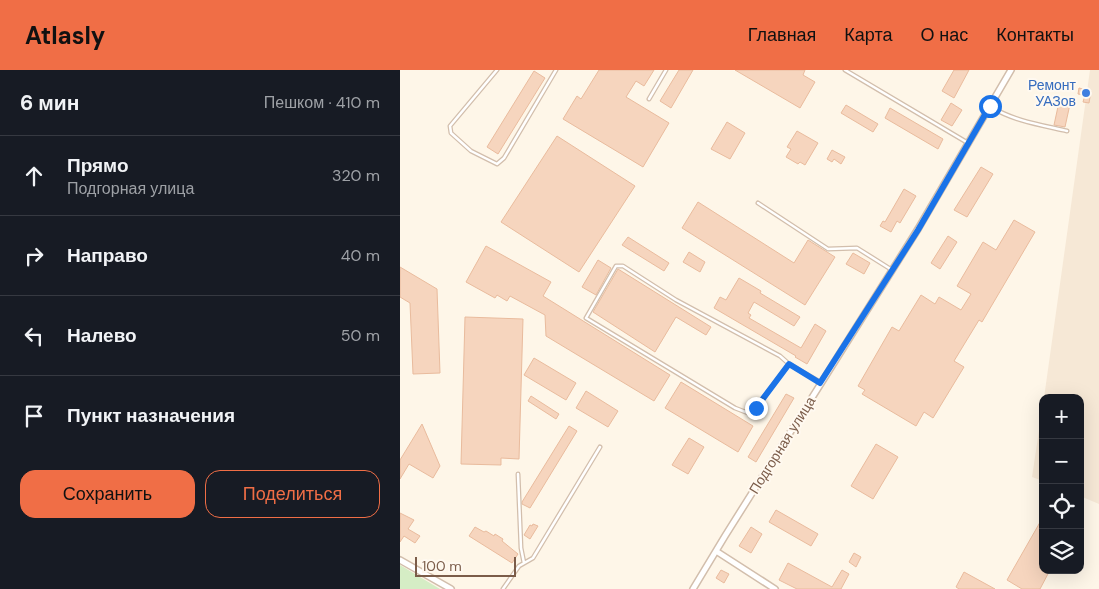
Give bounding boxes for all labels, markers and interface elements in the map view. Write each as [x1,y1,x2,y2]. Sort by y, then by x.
text: Atlasly [25,20,105,51]
text: Главная [748,23,816,47]
text: Карта [844,23,893,47]
text: О нас [921,23,968,47]
text: Контакты [996,23,1074,47]
place label: Ремонт УАЗов [1028,76,1077,110]
marker: Ремонт УАЗов [1080,87,1092,99]
text: 6 мин [20,89,79,117]
text: Пешком · 410 m [264,92,380,113]
route start [979,95,1002,118]
text: Прямо [67,153,129,178]
icon: ahead [20,162,48,190]
text: 320 m [332,165,380,186]
text: Подгорная улица [67,178,194,199]
icon: right [20,242,48,270]
text: Направо [67,243,148,268]
text: 40 m [341,245,380,266]
icon: left [20,322,48,350]
text: Налево [67,323,137,348]
text: 50 m [341,325,380,346]
street label: Подгорная улица [745,393,819,497]
map controls [1039,394,1084,574]
button: + [1039,394,1084,439]
route end [745,397,768,420]
icon: arrive [20,402,48,430]
text: Пункт назначения [67,403,235,428]
button: − [1039,439,1084,484]
button: Сохранить [20,470,195,518]
button: Поделиться [205,470,380,518]
button: locate [1039,484,1084,529]
button: layers [1039,529,1084,574]
scale bar [415,554,516,577]
text: 100 m [422,557,462,575]

